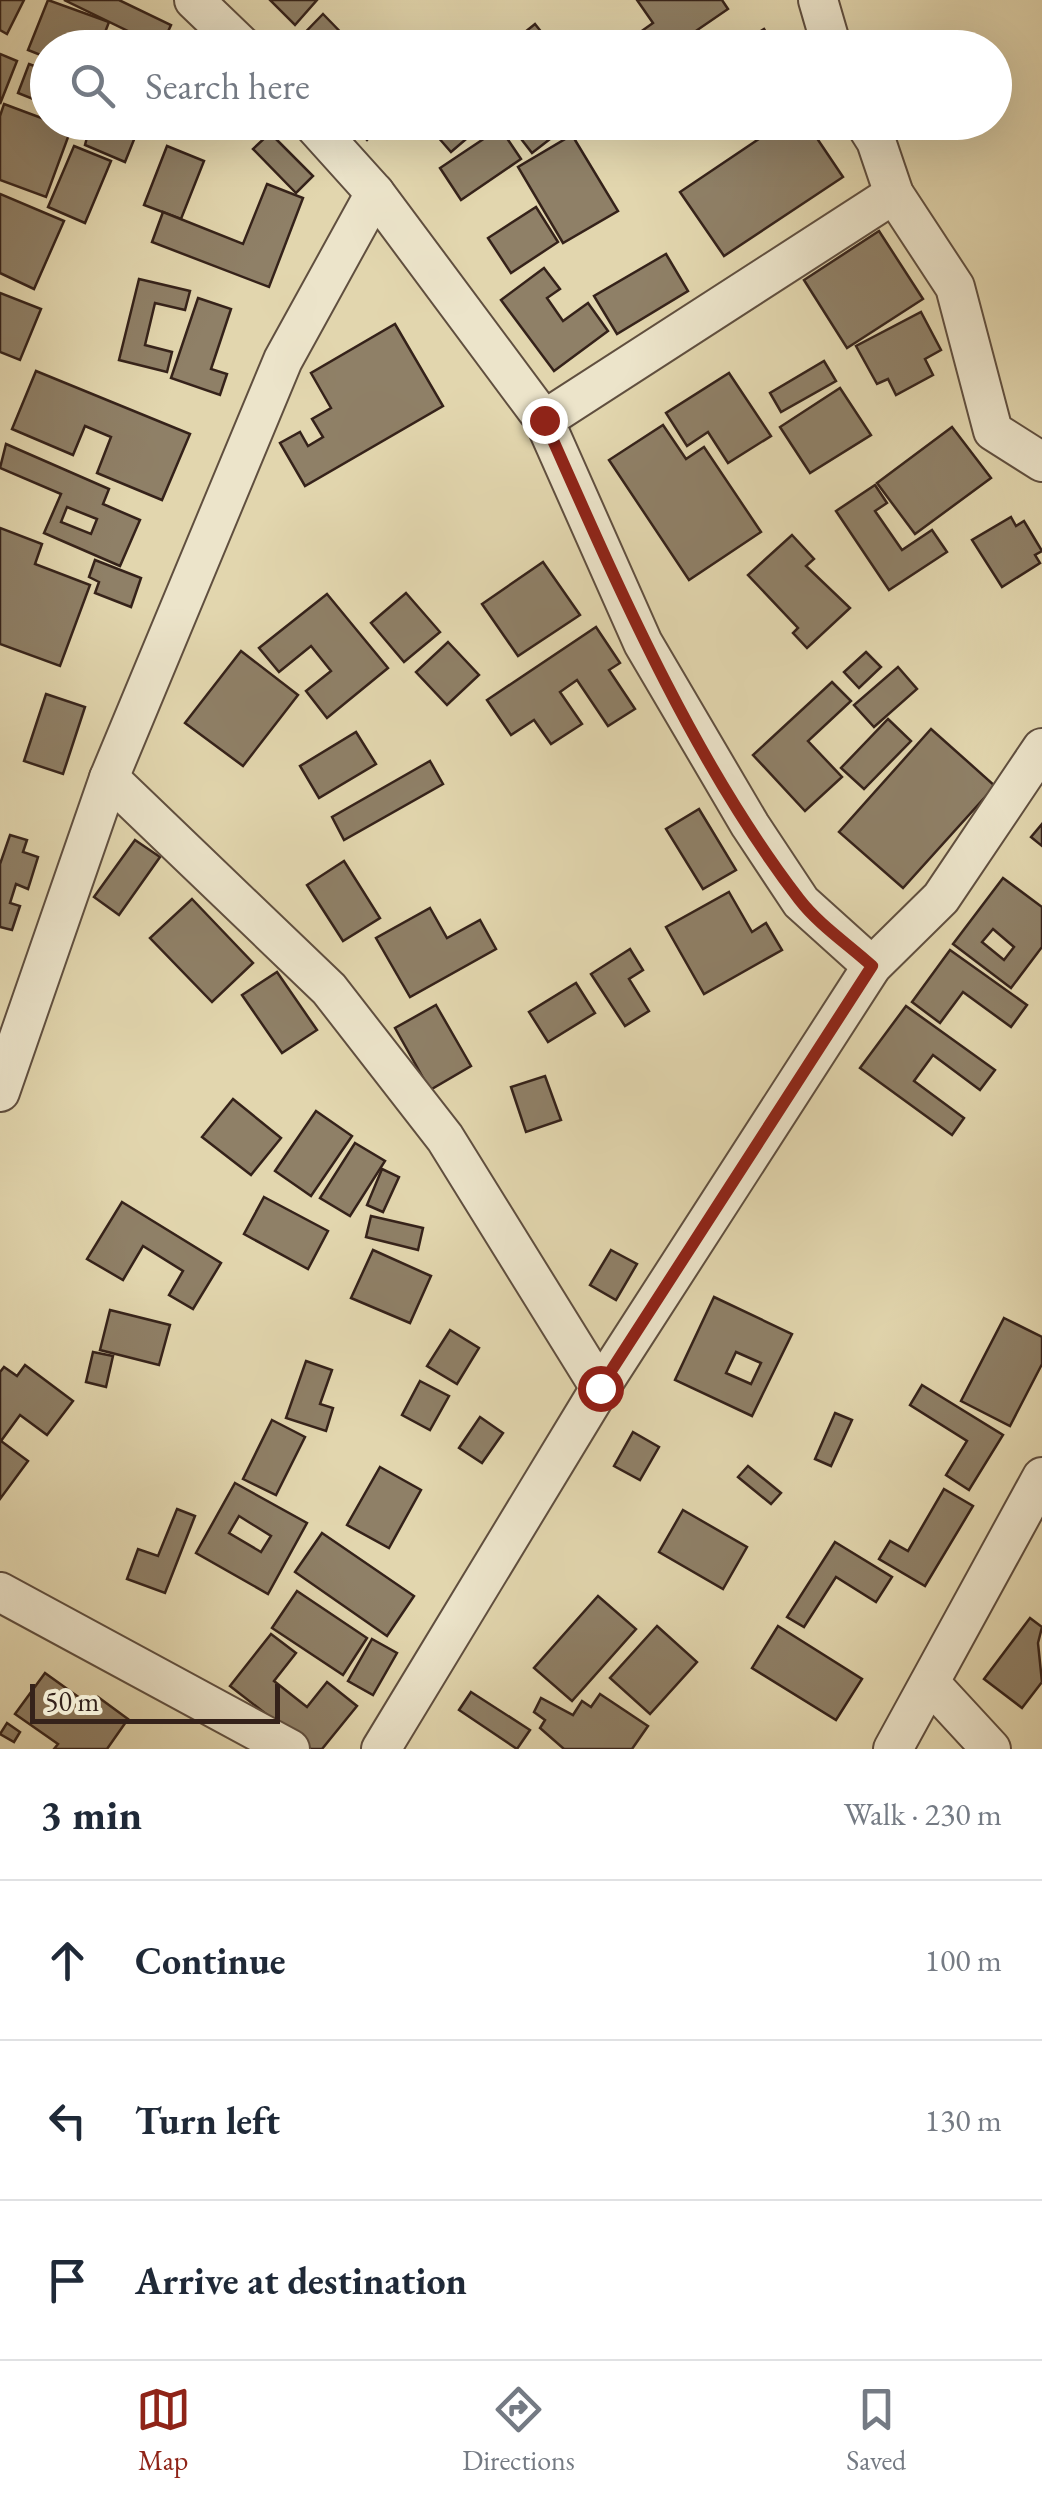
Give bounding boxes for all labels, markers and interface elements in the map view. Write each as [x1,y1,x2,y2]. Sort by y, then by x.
search box [30,30,1012,140]
icon: search [65,58,120,113]
text: Search here [145,61,310,110]
route end [522,398,568,444]
route start [578,1366,624,1412]
scale bar [30,1679,280,1724]
text: 50 m [45,1683,99,1719]
text: 3 min [40,1787,142,1842]
text: Walk · 230 m [844,1793,1002,1835]
icon: ahead [40,1933,95,1988]
text: Continue [135,1936,286,1985]
text: 100 m [925,1939,1002,1981]
icon: left [40,2093,95,2148]
text: Turn left [135,2096,280,2145]
text: 130 m [925,2099,1002,2141]
icon: arrive [40,2253,95,2308]
text: Arrive at destination [135,2256,467,2305]
tab: Map [136,2382,191,2478]
tab: Directions [462,2382,575,2478]
tab: Saved [846,2382,906,2478]

